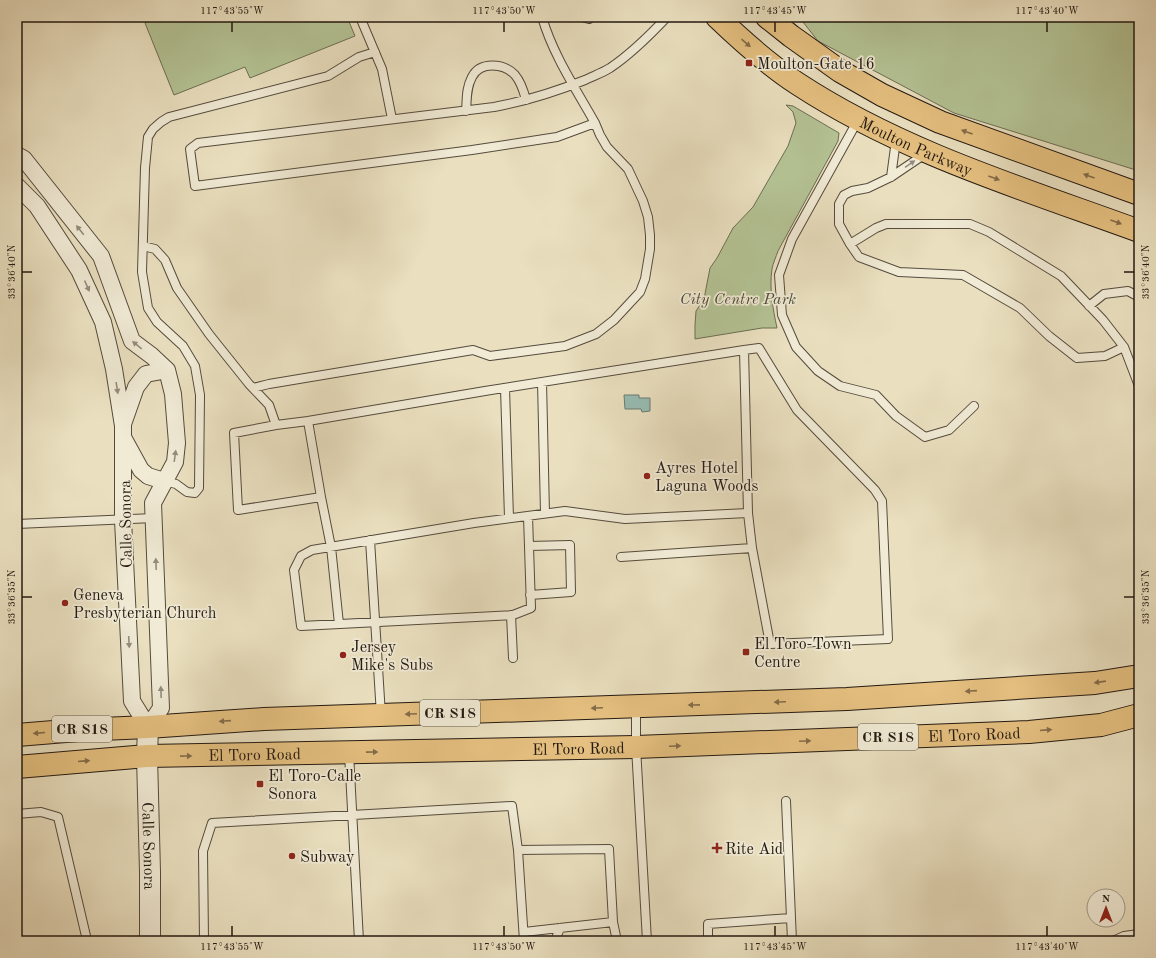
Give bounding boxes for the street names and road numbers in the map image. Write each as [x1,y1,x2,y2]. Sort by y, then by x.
street label: Moulton Parkway [856,115,975,180]
street label: Calle Sonora [118,480,136,568]
road number: CR S18 [420,700,480,726]
road number: CR S18 [52,716,112,742]
road number: CR S18 [858,724,918,750]
street label: El Toro Road [928,726,1021,746]
street label: El Toro Road [532,741,625,759]
street label: El Toro Road [208,747,301,765]
street label: Calle Sonora [138,802,156,890]

